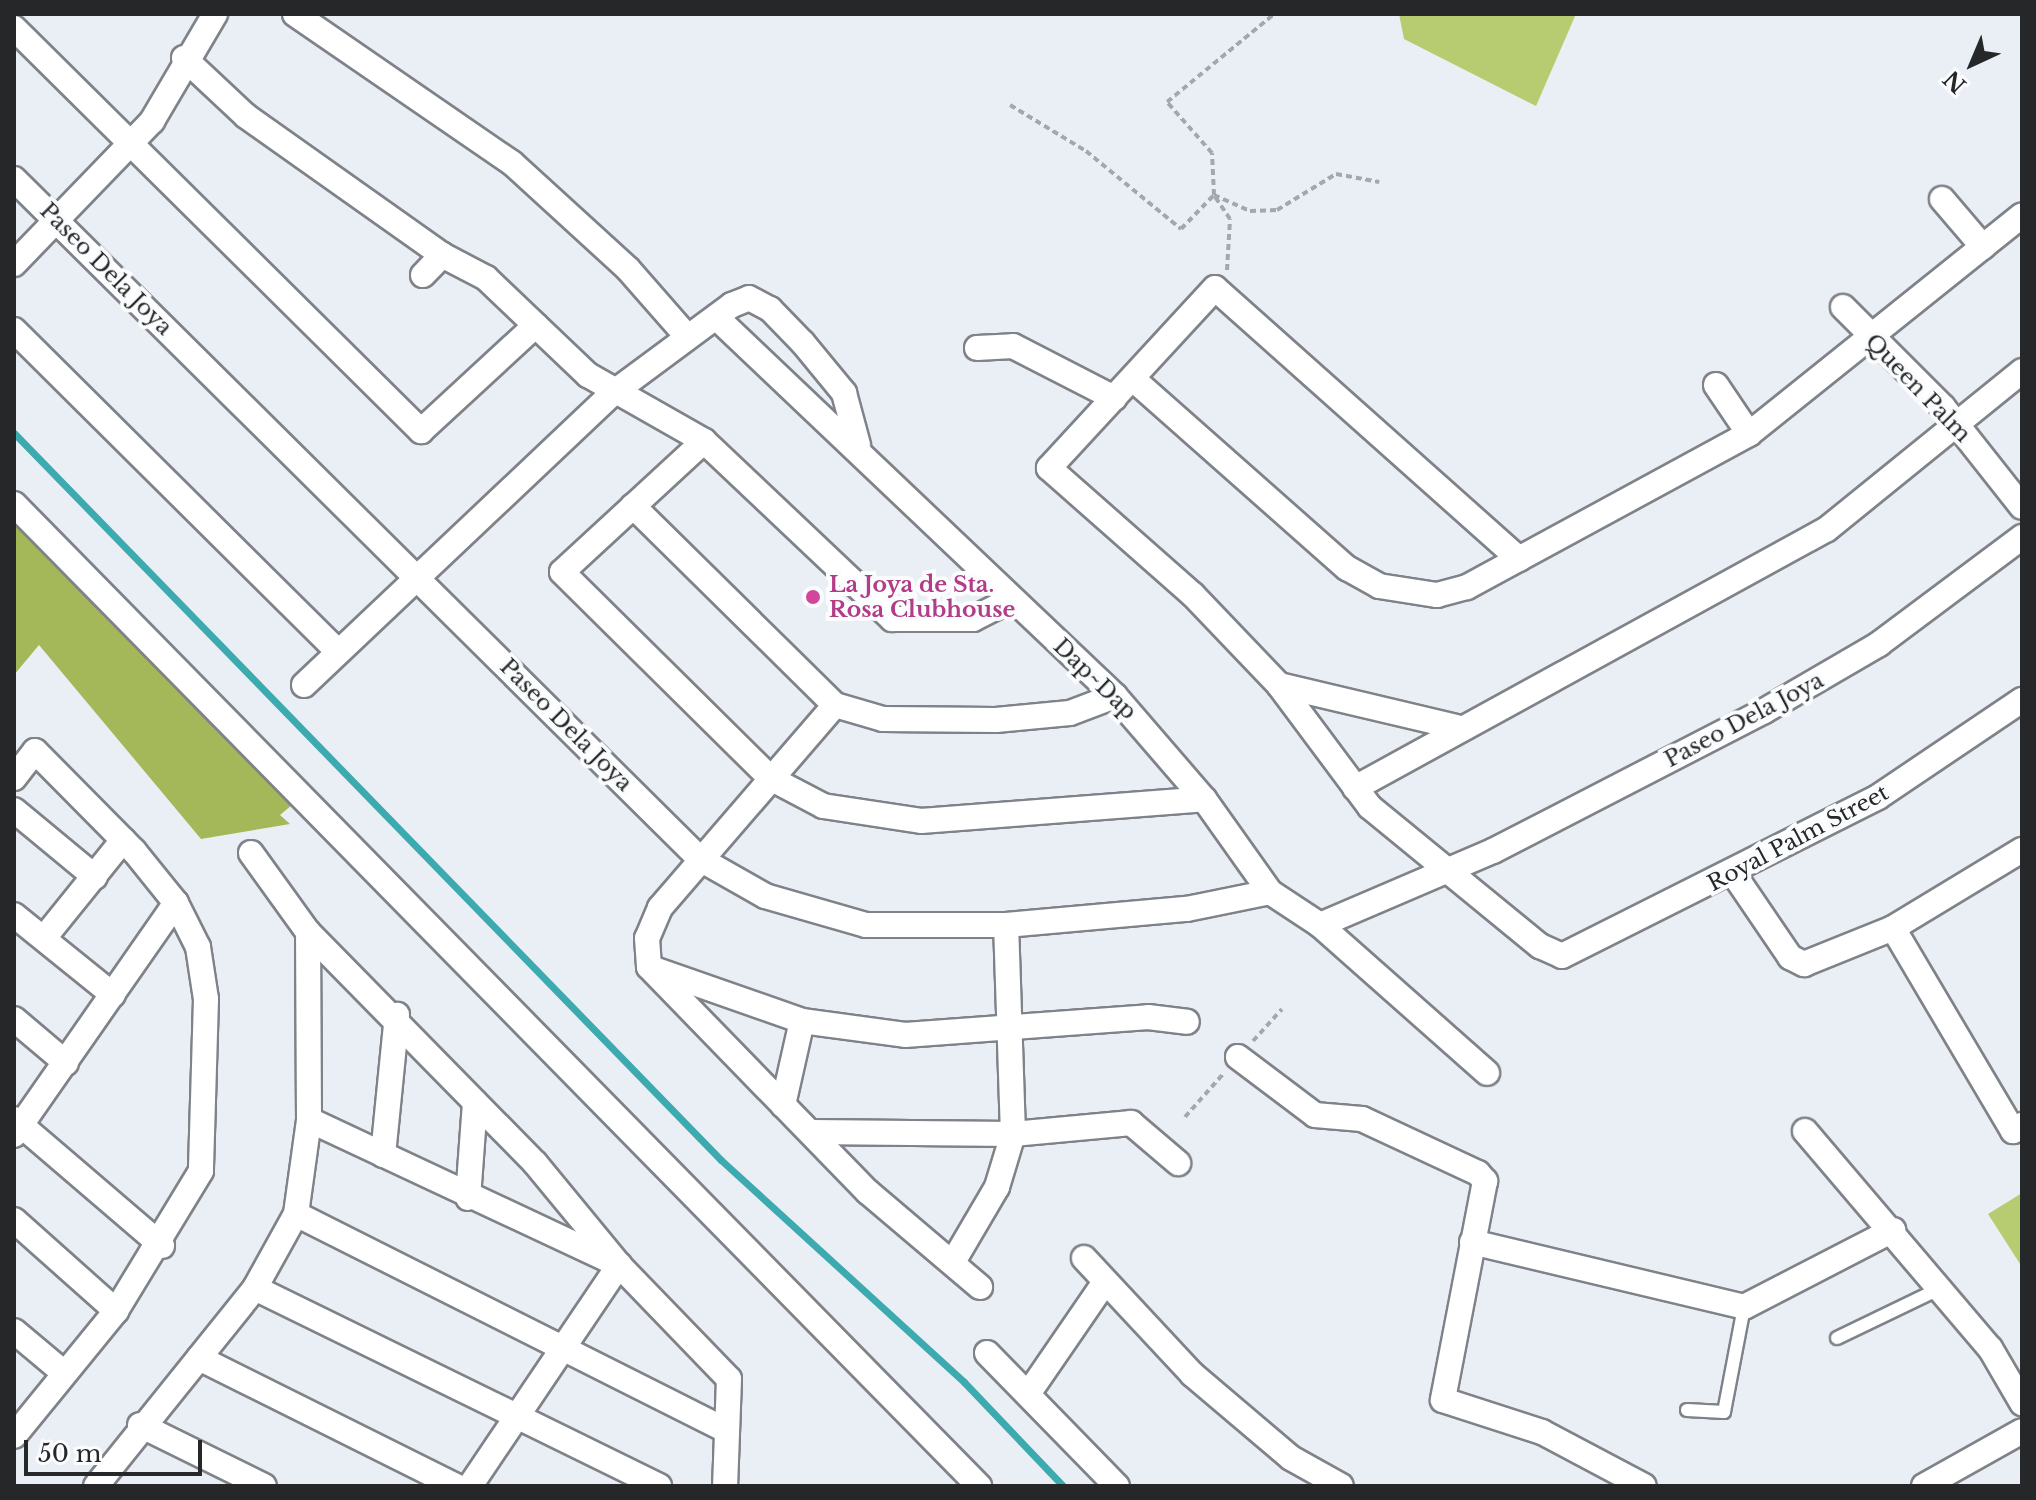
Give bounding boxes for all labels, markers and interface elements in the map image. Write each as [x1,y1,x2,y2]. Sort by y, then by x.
north arrow [1932,24,2012,104]
text: N [1938,65,1972,99]
street label: Paseo Dela Joya [34,197,178,341]
street label: Queen Palm [1860,328,1976,448]
place label: La Joya de Sta. Rosa Clubhouse [829,571,1015,622]
marker: La Joya de Sta. Rosa Clubhouse [804,588,822,606]
street label: Dap~Dap [1048,633,1142,725]
street label: Paseo Dela Joya [494,653,638,797]
street label: Paseo Dela Joya [1660,667,1828,773]
street label: Royal Palm Street [1703,779,1893,897]
scale bar [28,1424,206,1474]
text: 50 m [38,1439,101,1468]

